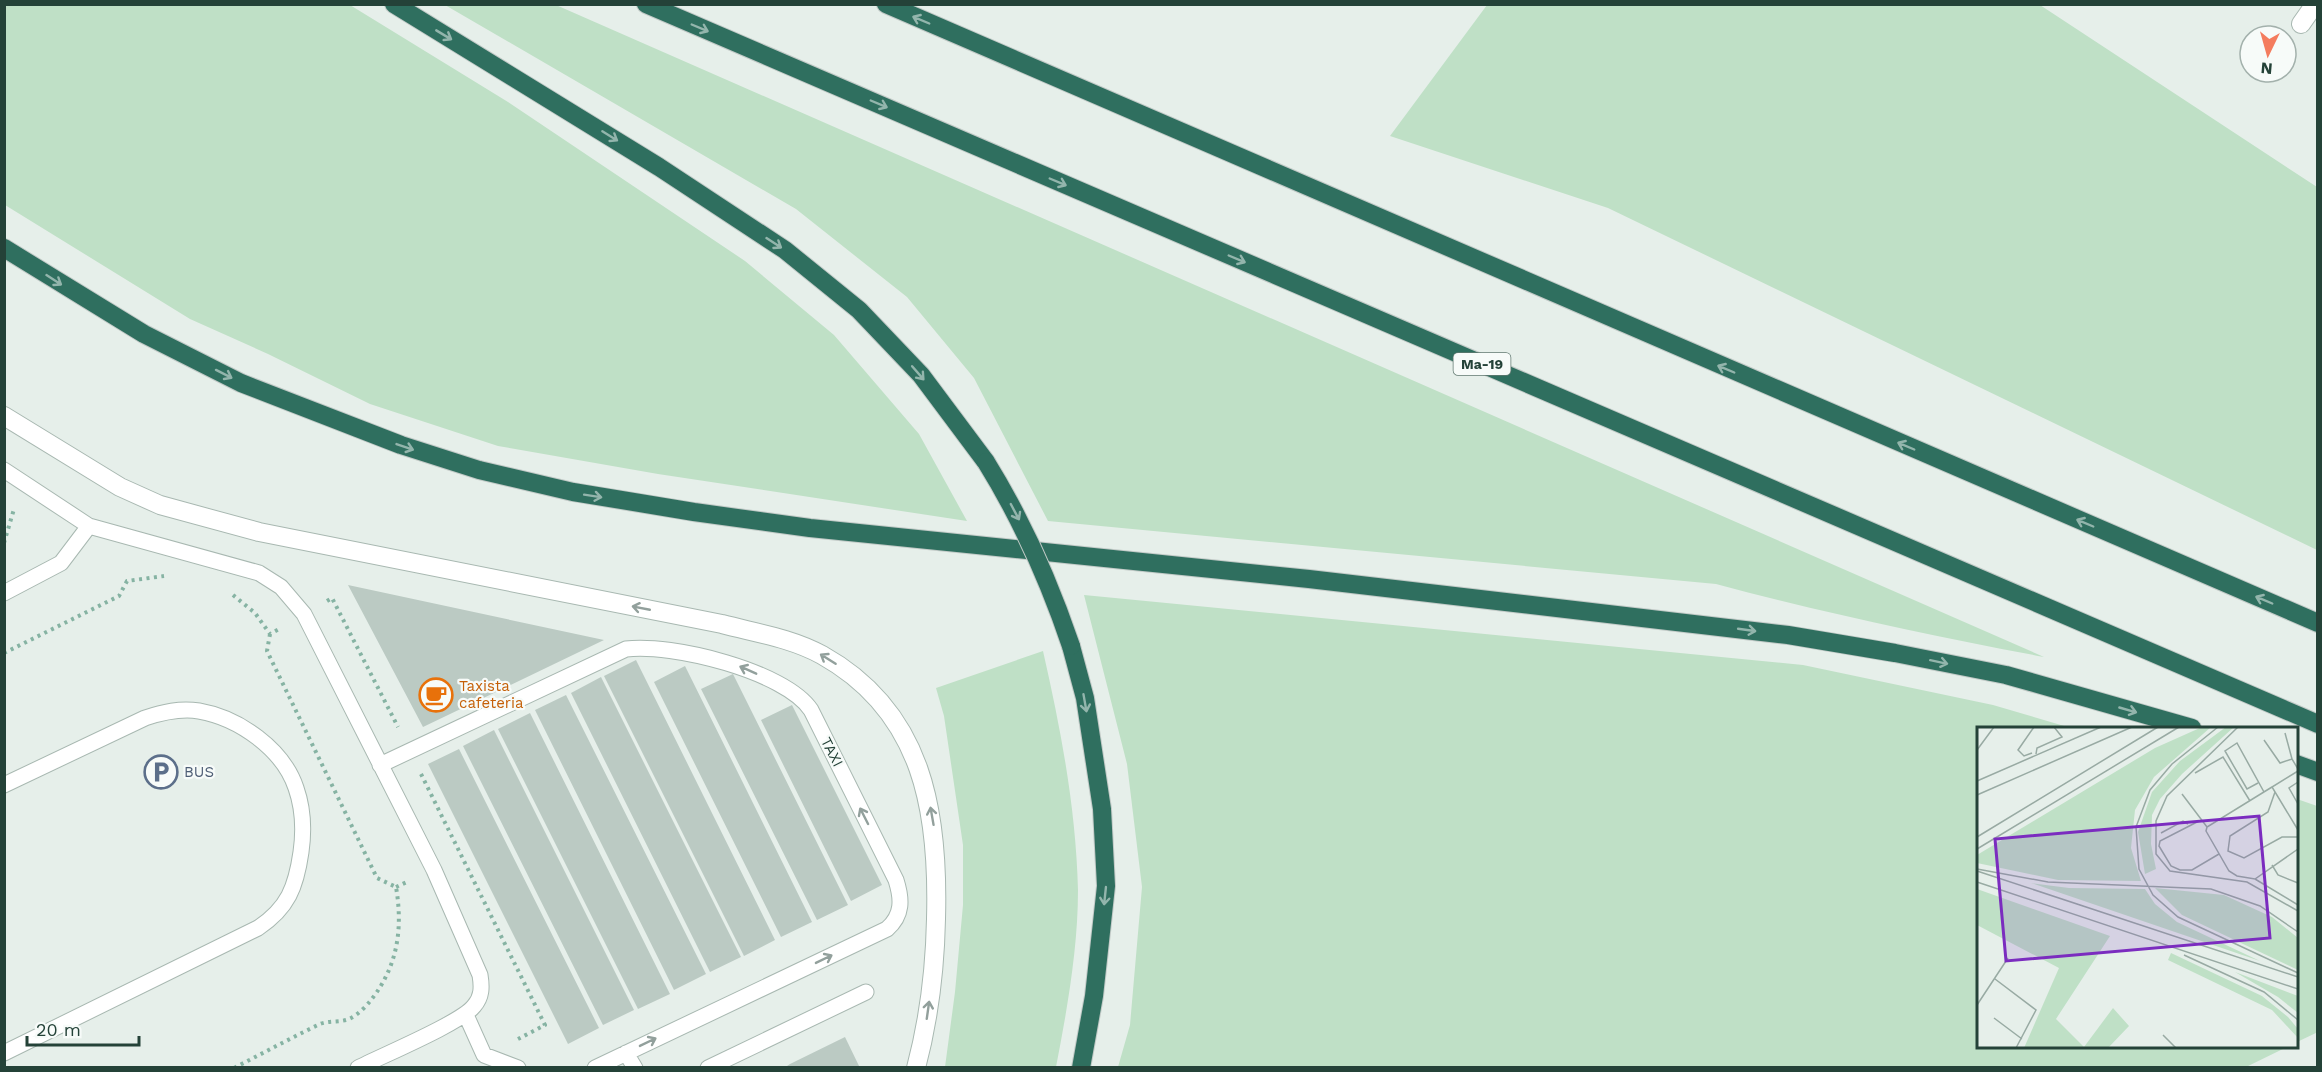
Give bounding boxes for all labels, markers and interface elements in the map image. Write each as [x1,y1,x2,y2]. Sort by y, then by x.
one-way arrow [912,14,930,26]
one-way arrow [690,22,708,34]
north arrow [2238,24,2298,84]
one-way arrow [435,29,452,41]
text: N [2260,58,2273,78]
one-way arrow [869,99,887,111]
one-way arrow [601,131,618,143]
one-way arrow [1048,176,1066,188]
one-way arrow [765,236,782,249]
one-way arrow [1227,254,1245,265]
one-way arrow [45,273,62,286]
road number: Ma-19 [1454,353,1510,375]
one-way arrow [1718,363,1736,374]
one-way arrow [911,365,925,380]
one-way arrow [215,368,232,380]
one-way arrow [1897,440,1915,451]
one-way arrow [395,442,414,453]
one-way arrow [583,491,603,502]
one-way arrow [1010,503,1022,521]
one-way arrow [2076,517,2094,528]
one-way arrow [2255,594,2273,605]
one-way arrow [631,602,651,613]
one-way arrow [1736,624,1756,635]
one-way arrow [819,653,836,666]
one-way arrow [1929,657,1948,668]
one-way arrow [739,664,757,676]
cafe icon: Taxista cafeteria [418,677,454,713]
place label: Taxista cafeteria [459,677,524,712]
one-way arrow [1080,693,1091,712]
one-way arrow [2118,705,2137,716]
inset map [1977,727,2298,1048]
street label: TAXI [817,734,847,770]
parking icon: BUS [143,754,179,790]
place label: BUS [184,763,214,781]
one-way arrow [926,807,937,827]
one-way arrow [858,808,870,826]
one-way arrow [1099,886,1110,906]
one-way arrow [815,952,833,964]
one-way arrow [922,1001,933,1021]
scale bar [27,1009,140,1047]
text: 20 m [36,1019,81,1040]
one-way arrow [638,1036,656,1048]

